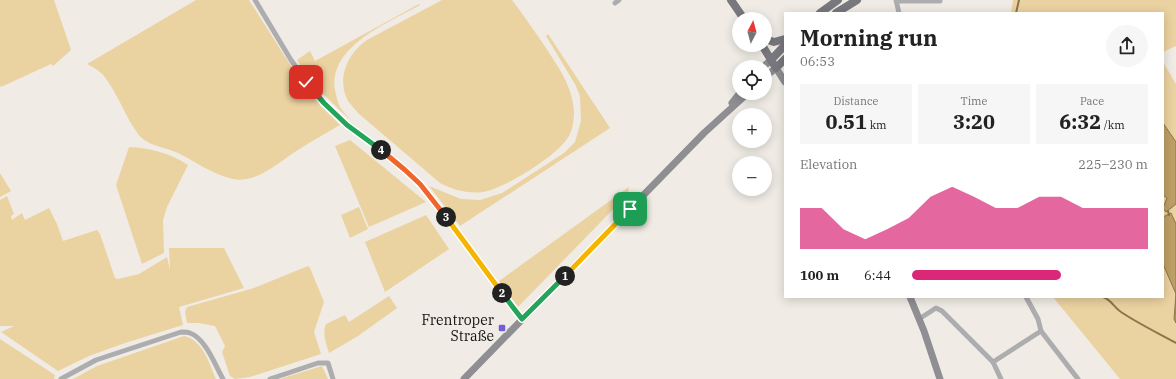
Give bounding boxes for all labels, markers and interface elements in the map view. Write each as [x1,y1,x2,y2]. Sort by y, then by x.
north arrow [732,12,772,52]
map controls [732,12,772,196]
text: Morning run [800,23,938,52]
button: share [1106,25,1148,67]
text: 06:53 [800,53,835,70]
button: locate [732,60,772,100]
pin [289,65,323,99]
icon: check [295,71,317,93]
text: Distance [834,94,878,108]
text: Time [960,94,988,108]
text: Pace [1080,94,1104,108]
button: + [732,108,772,148]
text: 0.51 [825,108,867,135]
text: 3:20 [953,108,995,135]
text: 6:32 [1059,108,1101,135]
text: km [867,118,887,132]
text: /km [1101,118,1125,132]
pin: 4 [371,140,391,160]
text: 4 [378,143,384,157]
button: − [732,156,772,196]
text: Elevation [800,156,857,173]
text: 225–230 m [1078,156,1148,173]
pin [613,192,647,226]
icon: arrive [619,198,641,220]
pin: 3 [436,207,456,227]
text: 3 [443,210,449,224]
pin: 1 [555,266,575,286]
text: 100 m [800,267,839,284]
text: 6:44 [864,267,891,284]
text: 1 [562,269,568,283]
pin: 2 [492,283,512,303]
text: 2 [499,286,505,300]
place label: Frentroper Straße [421,311,495,345]
marker: Frentroper Straße [497,323,507,333]

